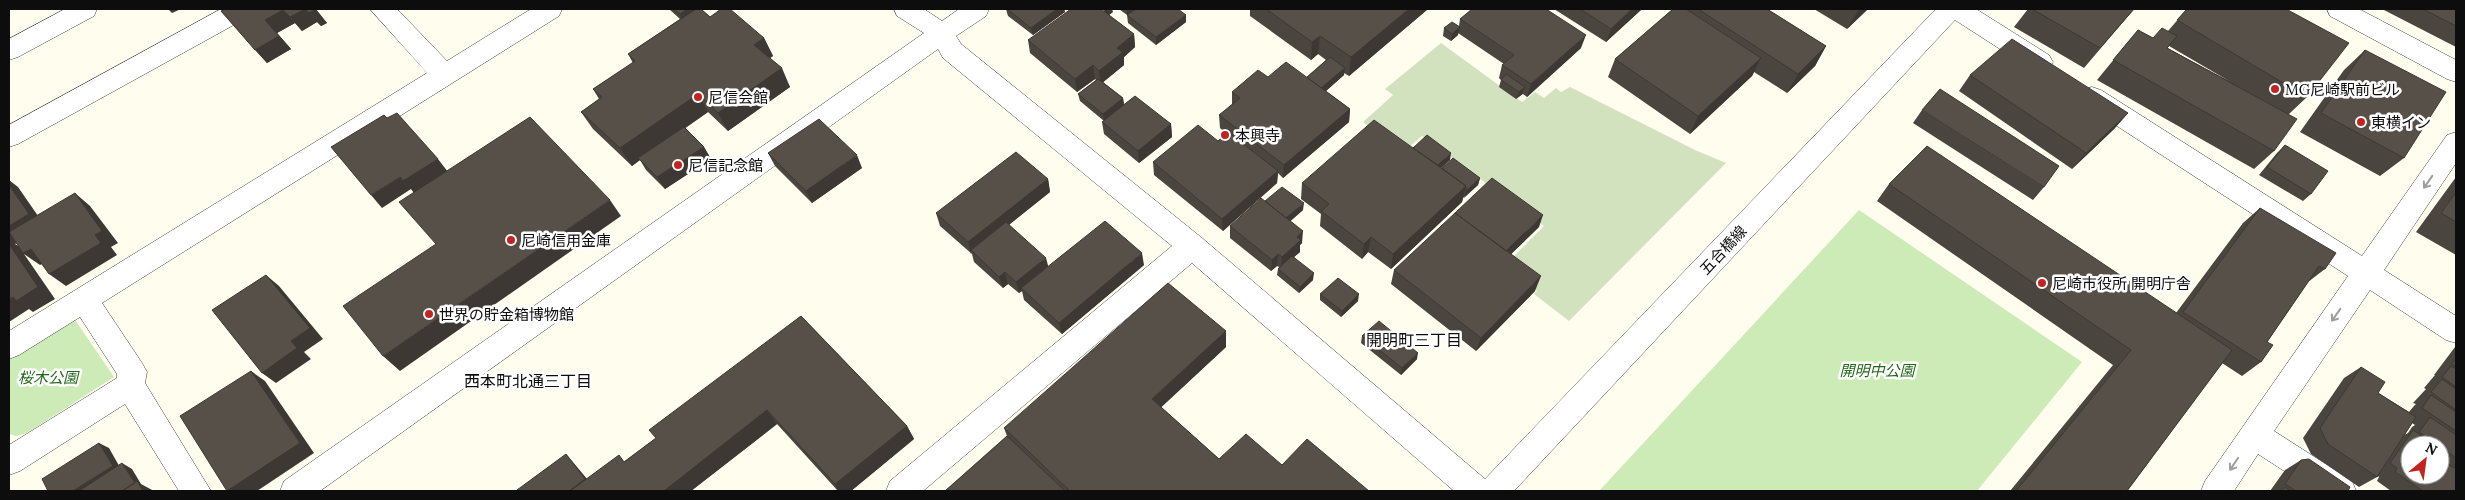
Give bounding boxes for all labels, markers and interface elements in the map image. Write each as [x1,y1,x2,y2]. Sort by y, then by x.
place label: MG尼崎駅前ビル [2285,80,2400,99]
marker: MG尼崎駅前ビル [2269,83,2281,95]
place label: 尼信会館 [708,88,768,107]
marker: 尼信会館 [692,91,704,103]
place label: 東横イン [2371,113,2431,132]
marker: 東横イン [2355,116,2367,128]
place label: 本興寺 [1235,126,1280,145]
marker: 本興寺 [1219,129,1231,141]
place label: 尼信記念館 [688,156,763,175]
marker: 尼信記念館 [672,159,684,171]
one-way arrow [2423,175,2433,189]
street label: 五合橋線 [1696,222,1750,278]
place label: 尼崎信用金庫 [521,231,611,250]
marker: 尼崎信用金庫 [505,234,517,246]
place label: 尼崎市役所 開明庁舎 [2052,274,2191,293]
marker: 尼崎市役所 開明庁舎 [2036,277,2048,289]
place label: 世界の貯金箱博物館 [439,305,574,324]
marker: 世界の貯金箱博物館 [423,308,435,320]
one-way arrow [2331,308,2341,322]
district label: 開明町三丁目 [1366,330,1462,350]
park label: 開明中公園 [1839,361,1916,380]
park label: 桜木公園 [18,368,80,387]
district label: 西本町北通三丁目 [464,371,592,391]
north arrow [2400,435,2450,485]
text: N [2422,438,2441,459]
one-way arrow [2229,457,2239,471]

